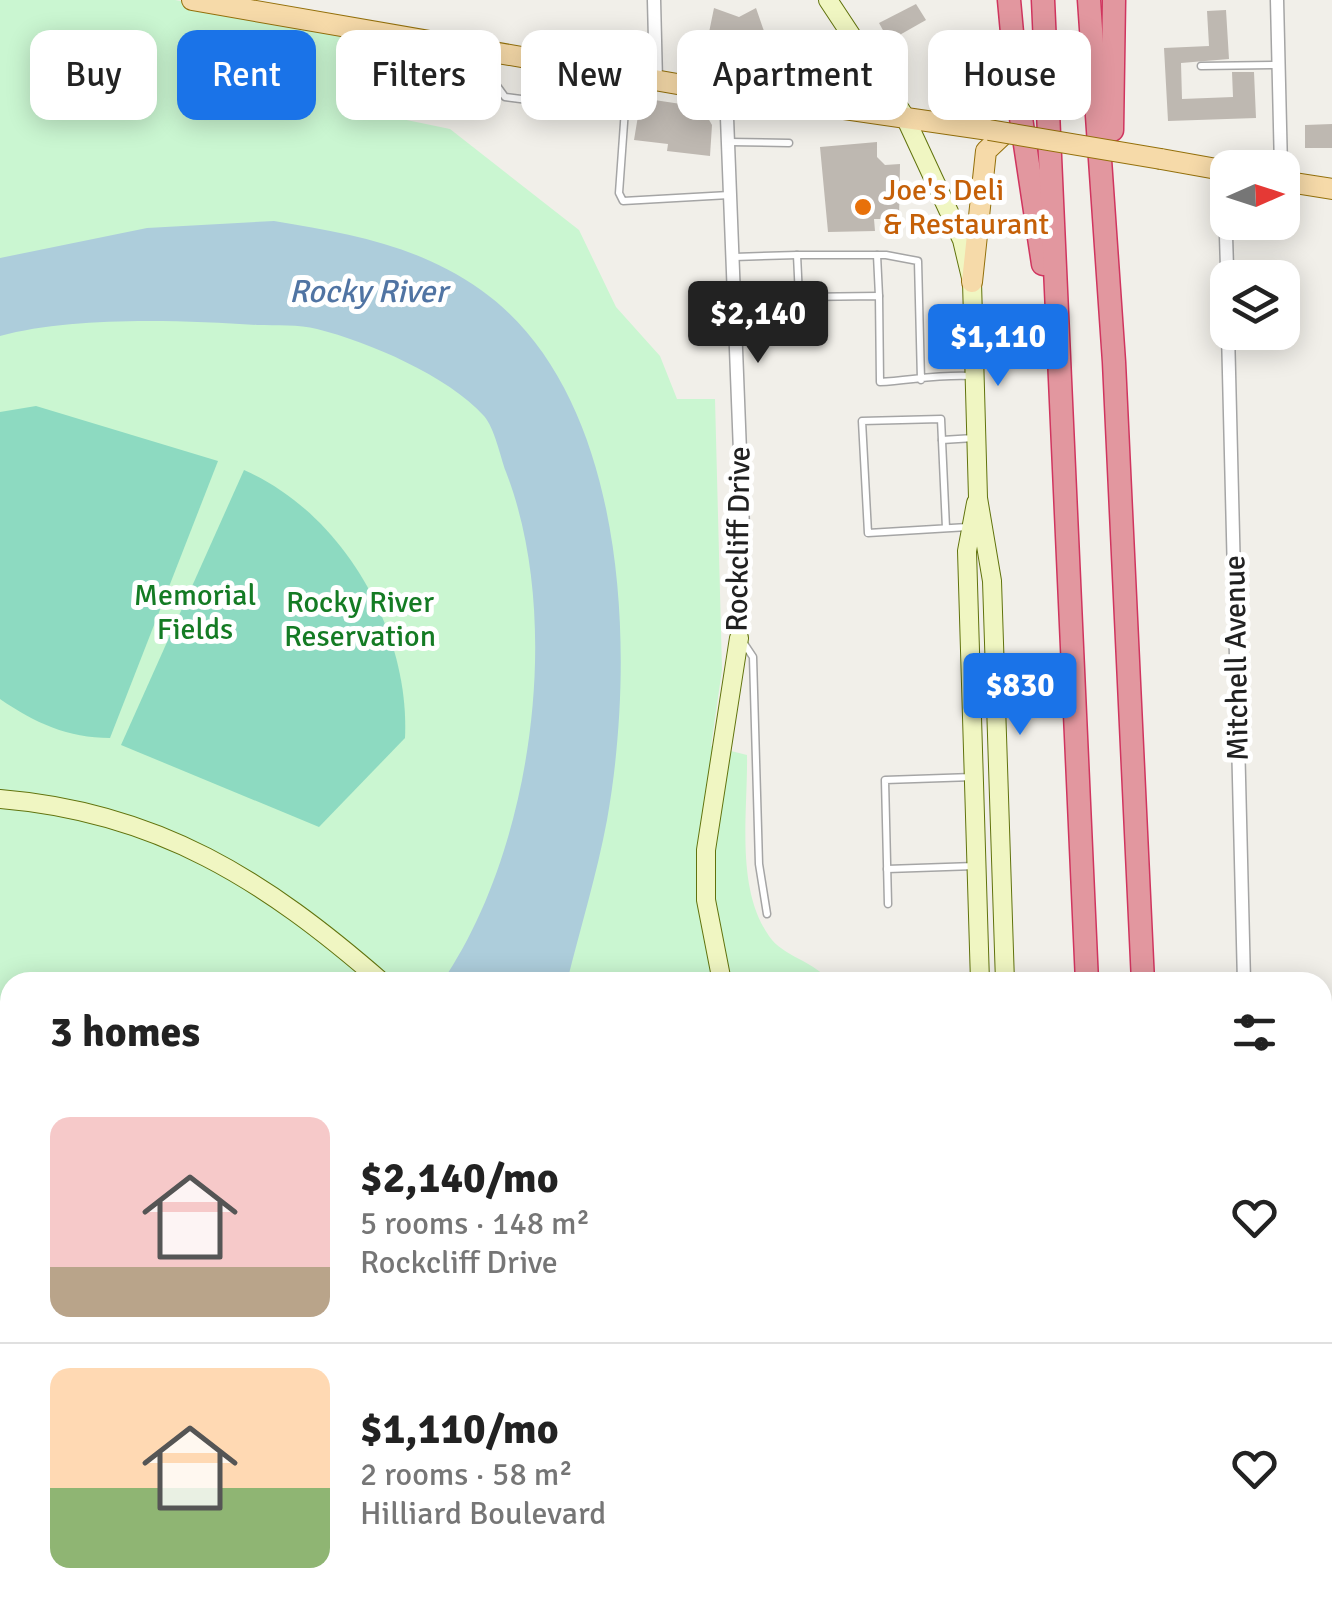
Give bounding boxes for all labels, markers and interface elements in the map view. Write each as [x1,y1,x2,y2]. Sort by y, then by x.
chip: Buy [30,30,157,120]
chip: Rent [177,30,316,120]
chip: Filters [336,30,501,120]
chip: New [521,30,657,120]
chip: Apartment [677,30,908,120]
chip: House [928,30,1091,120]
north arrow [1210,150,1300,240]
map controls [1210,150,1300,350]
place label: Joe's Deli & Restaurant [883,172,1049,243]
marker: Joe's Deli & Restaurant [852,196,874,218]
button: layers [1210,260,1300,350]
water label: Rocky River [289,272,451,311]
pin: $2,140 [677,281,839,366]
text: $2,140 [710,294,806,333]
pin: $1,110 [917,304,1079,389]
text: $1,110 [950,317,1046,356]
street label: Rockcliff Drive [718,446,759,632]
street label: Mitchell Avenue [1216,555,1257,761]
park label: Memorial Fields [134,577,256,648]
park label: Rocky River Reservation [284,584,436,655]
pin: $830 [961,653,1079,738]
text: $830 [985,666,1055,705]
icon: filters [1227,1005,1282,1060]
text: 3 homes [50,1007,200,1058]
text: $2,140/mo [360,1153,559,1204]
icon: home [130,1157,250,1277]
icon: heart [1227,1190,1282,1245]
text: 5 rooms · 148 m² [360,1204,590,1243]
text: Rockcliff Drive [360,1243,558,1282]
text: $1,110/mo [360,1404,559,1455]
icon: home [130,1408,250,1528]
icon: heart [1227,1441,1282,1496]
text: 2 rooms · 58 m² [360,1455,573,1494]
text: Hilliard Boulevard [360,1494,606,1533]

